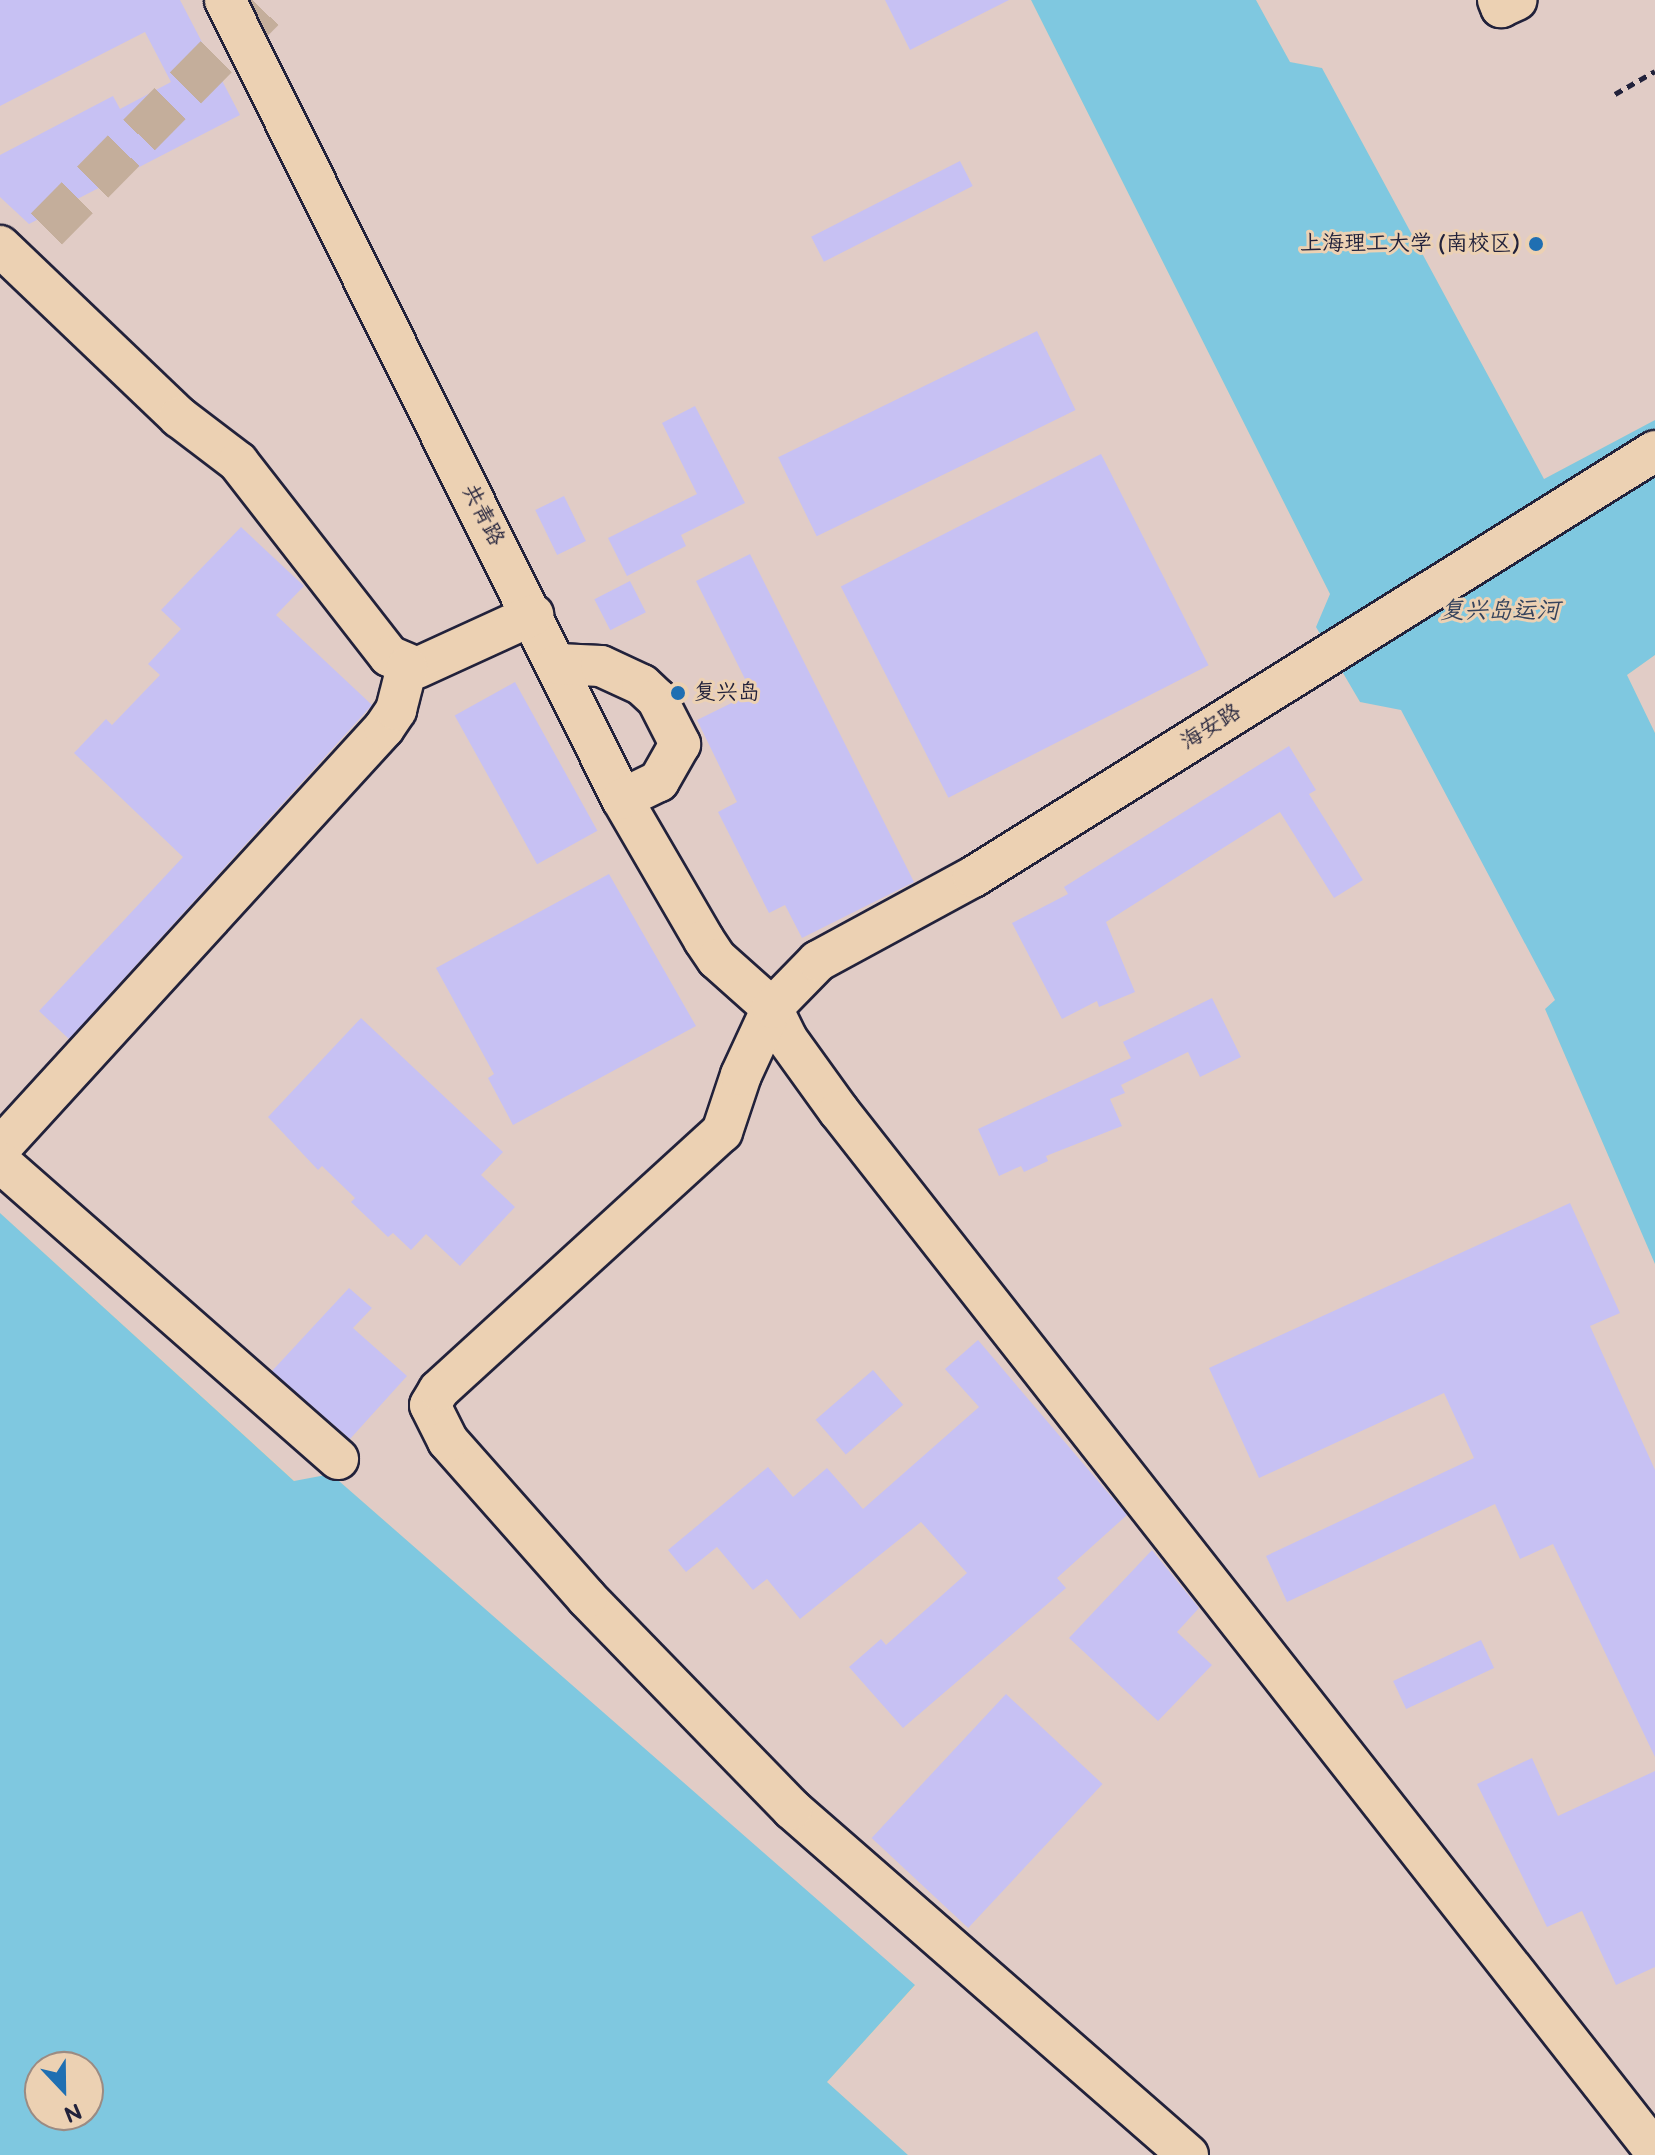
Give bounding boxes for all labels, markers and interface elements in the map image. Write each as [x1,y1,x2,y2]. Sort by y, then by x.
place label: 上海理工大学 (南校区) [1300,231,1520,257]
marker: 上海理工大学 (南校区) [1527,235,1545,253]
street label: 共青路 [456,480,510,550]
water label: 复兴岛运河 [1440,597,1560,625]
place label: 复兴岛 [694,680,760,706]
marker: 复兴岛 [669,684,687,702]
street label: 海安路 [1176,698,1246,756]
north arrow [24,2051,104,2131]
text: N [60,2096,85,2127]

